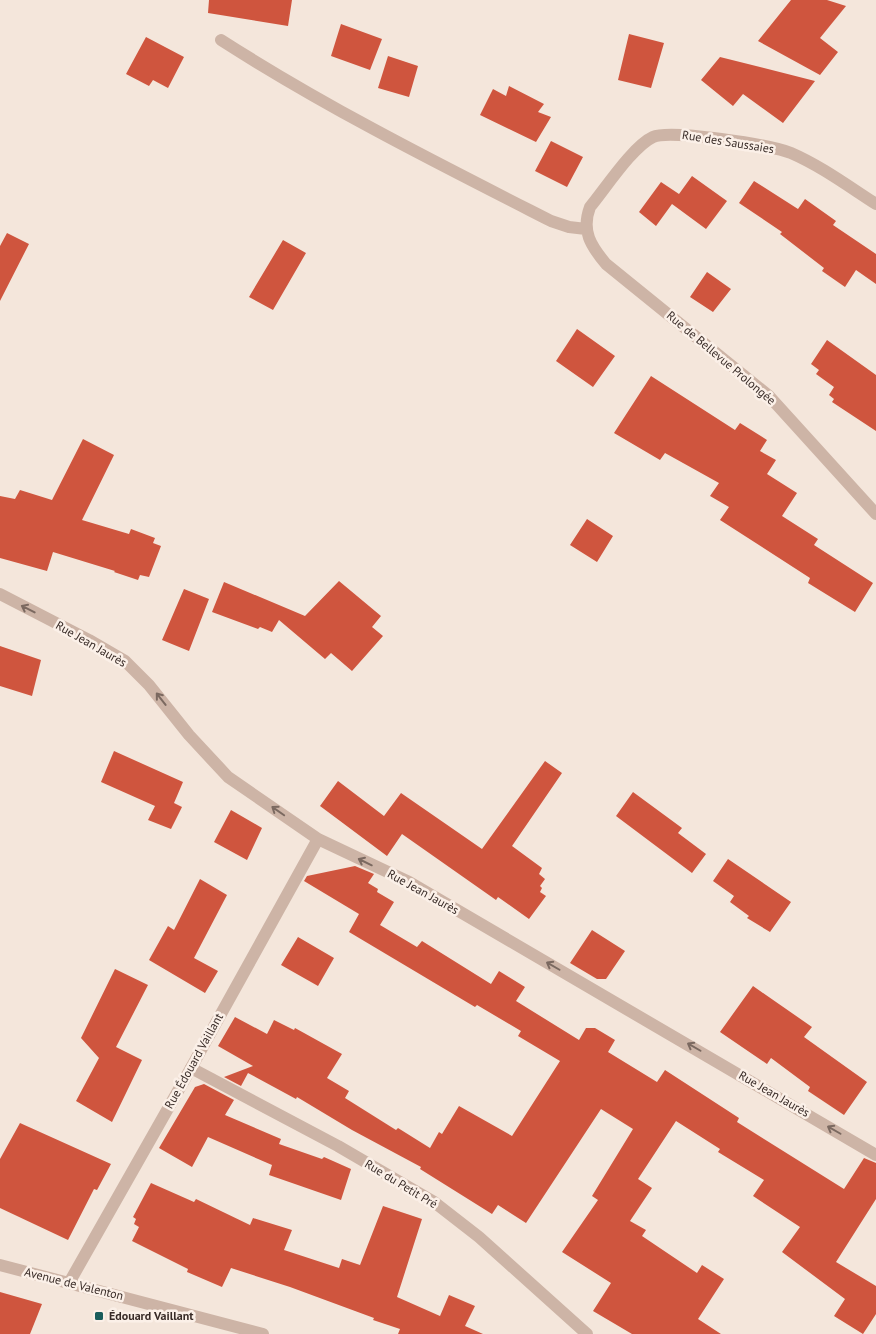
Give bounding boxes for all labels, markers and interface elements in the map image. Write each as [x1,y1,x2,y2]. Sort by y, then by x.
street label: Rue des Saussaies [681,127,775,156]
street label: Rue de Bellevue Prolongée [664,308,779,408]
one-way arrow [21,604,36,614]
street label: Rue Jean Jaurès [53,617,129,670]
one-way arrow [155,693,166,706]
one-way arrow [271,806,285,816]
one-way arrow [358,856,373,866]
street label: Rue Jean Jaurès [385,866,462,917]
one-way arrow [546,961,561,971]
street label: Rue Édouard Vaillant [161,1010,226,1111]
one-way arrow [687,1042,701,1052]
street label: Rue Jean Jaurès [736,1067,812,1120]
one-way arrow [827,1124,842,1134]
street label: Rue du Petit Pré [362,1156,440,1211]
street label: Avenue de Valenton [23,1264,125,1303]
place label: Édouard Vaillant [109,1308,194,1323]
marker: Édouard Vaillant [93,1310,105,1322]

